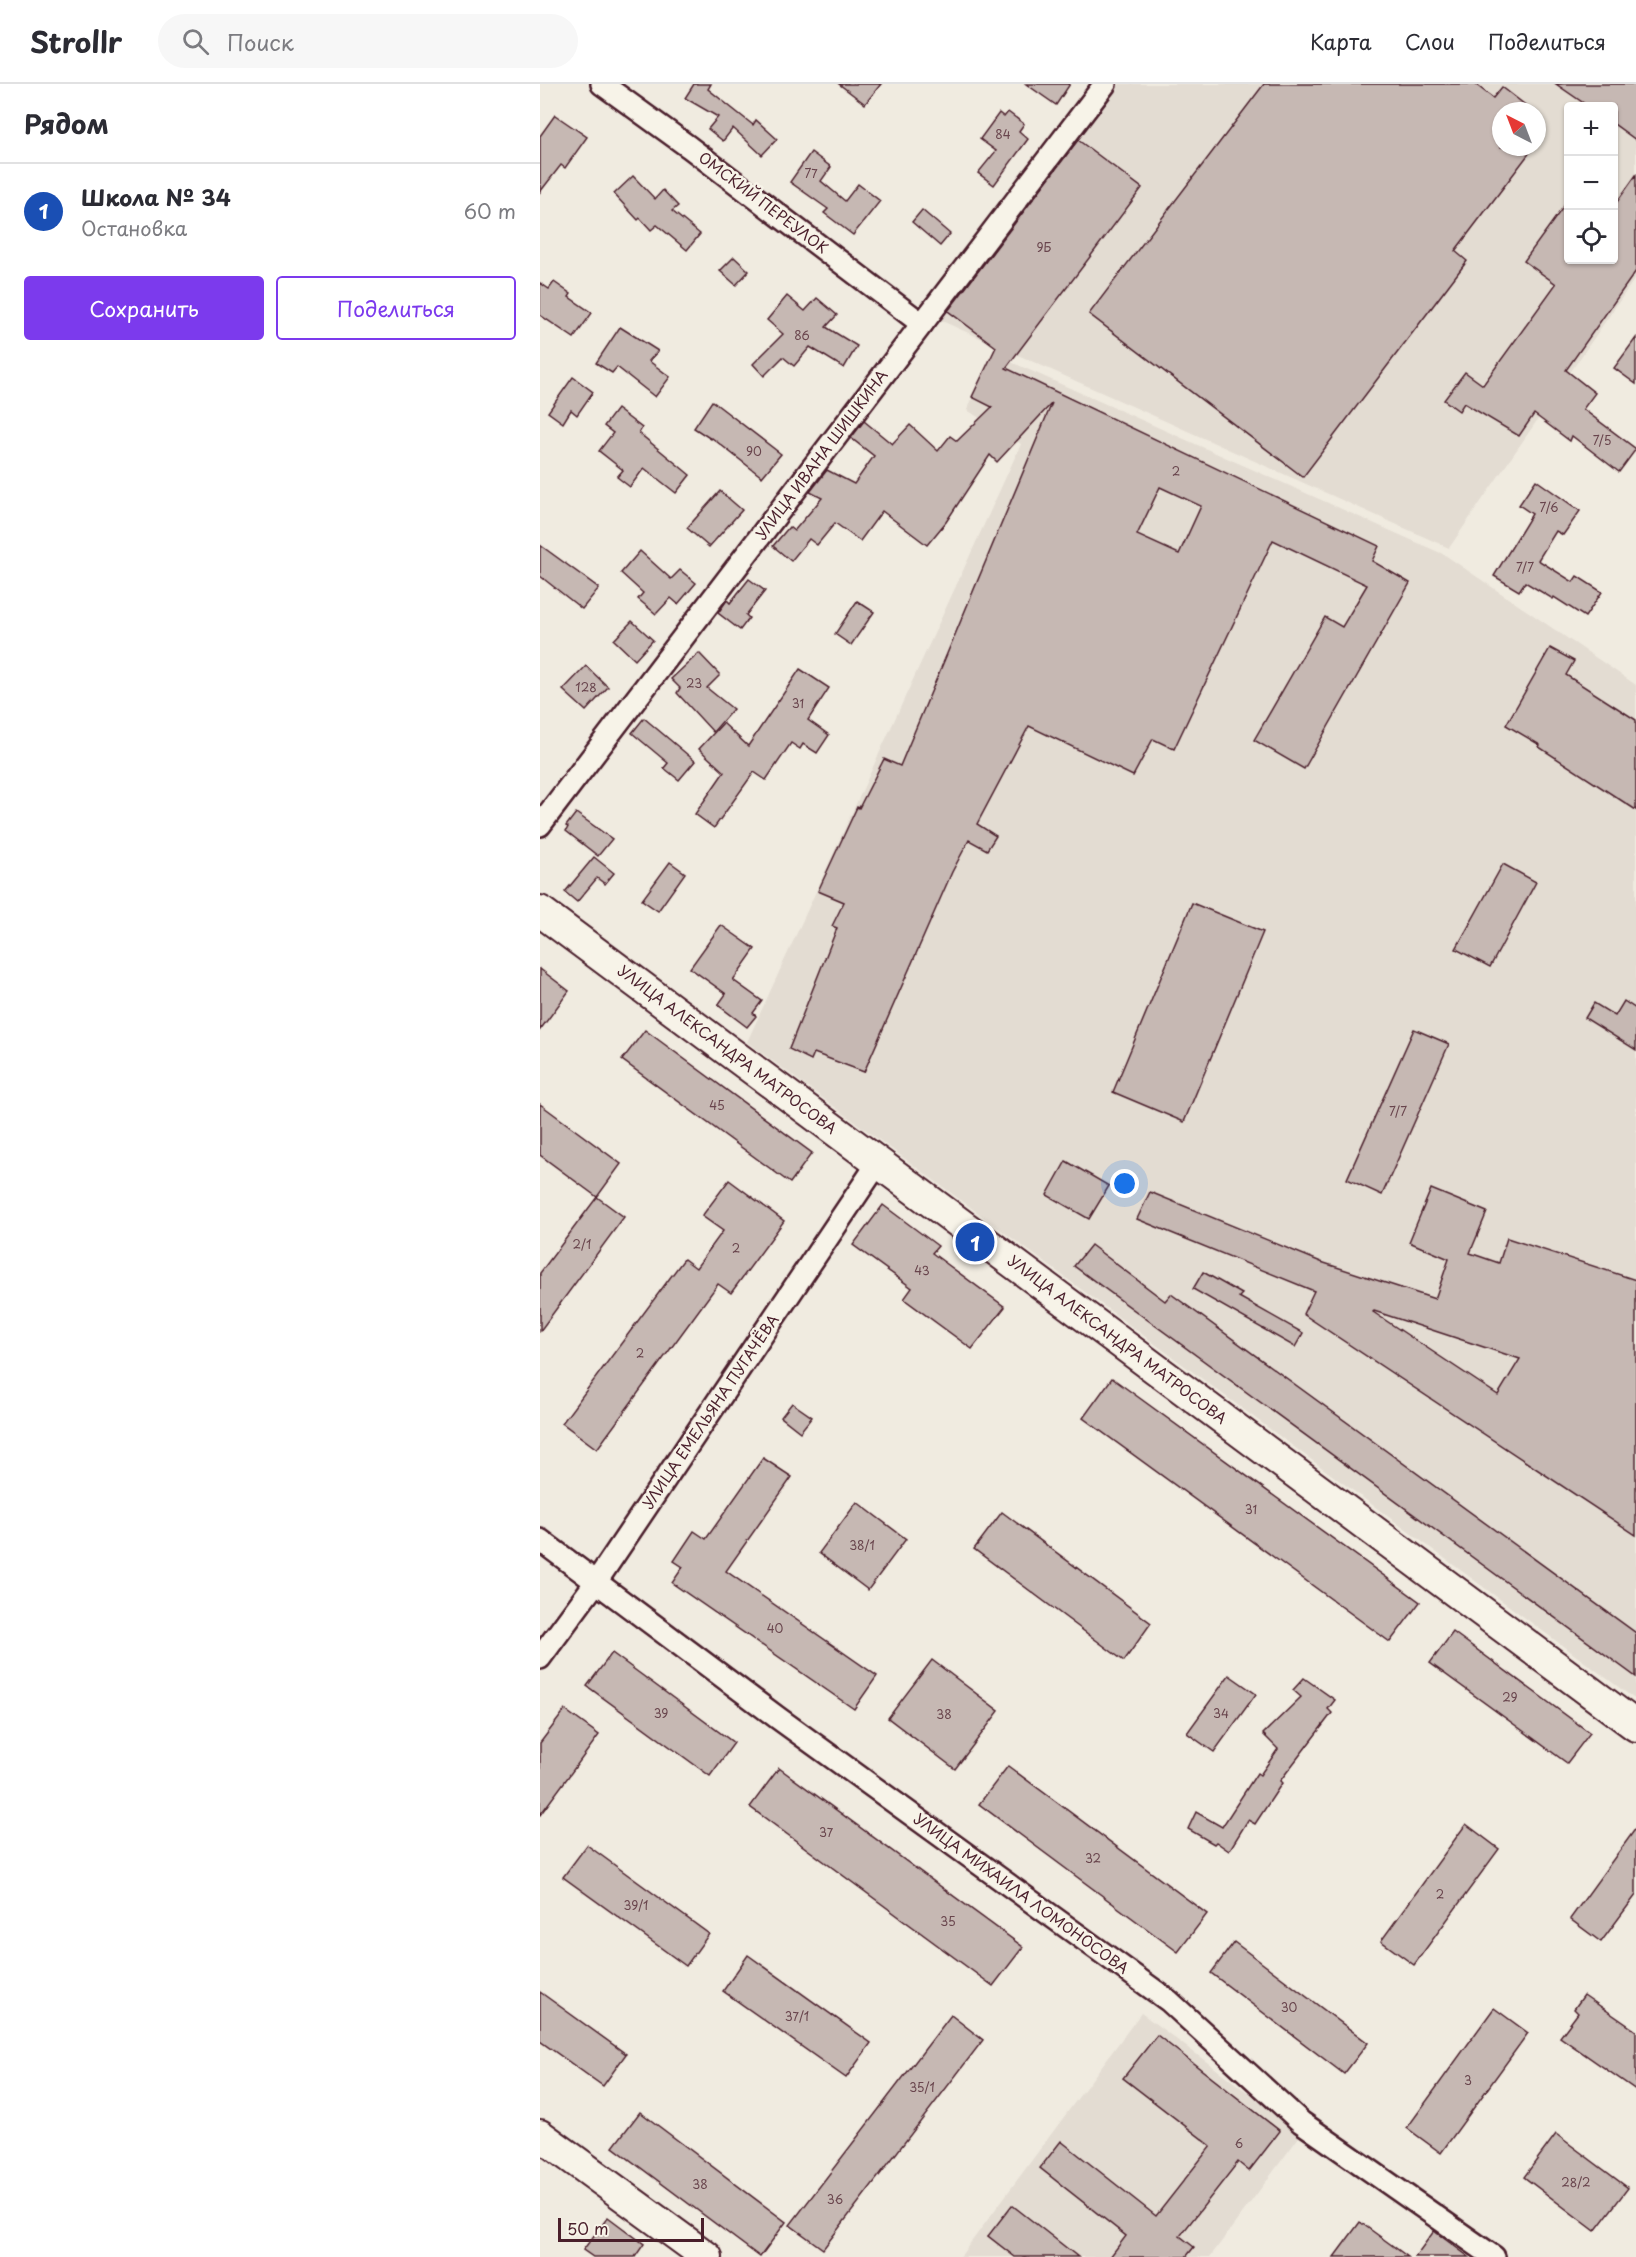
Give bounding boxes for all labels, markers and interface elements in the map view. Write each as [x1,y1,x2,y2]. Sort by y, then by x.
search box [158,14,578,68]
text: Strollr [30,20,122,63]
icon: search [179,25,212,58]
text: Поиск [227,25,294,58]
text: Карта [1310,25,1372,57]
text: Слои [1405,25,1455,57]
text: Поделиться [1488,25,1606,57]
north arrow [1492,102,1546,156]
map controls [1564,102,1618,264]
button: + [1564,102,1618,156]
text: Рядом [24,104,109,143]
house number: 84 [995,125,1011,143]
street label: ОМСКИЙ ПЕРЕУЛОК [694,145,834,258]
button: − [1564,156,1618,210]
house number: 77 [804,164,818,182]
text: Школа № 34 [81,180,231,213]
text: 1 [39,196,48,226]
text: 60 m [464,196,516,226]
button: locate [1564,210,1618,264]
text: Остановка [81,213,187,243]
house number: 9Б [1037,238,1052,256]
button: Сохранить [24,276,264,340]
button: Поделиться [276,276,516,340]
house number: 86 [794,326,810,344]
street label: УЛИЦА ИВАНА ШИШКИНА [749,364,893,544]
house number: 7/5 [1593,431,1611,449]
house number: 90 [746,442,762,460]
house number: 2 [1172,462,1180,480]
house number: 7/6 [1540,498,1558,516]
house number: 7/7 [1516,558,1534,576]
house number: 23 [686,674,702,692]
house number: 128 [575,678,597,696]
house number: 31 [792,694,804,712]
street label: УЛИЦА АЛЕКСАНДРА МАТРОСОВА [614,959,842,1139]
house number: 45 [709,1096,725,1114]
house number: 7/7 [1389,1102,1407,1120]
your location [1110,1169,1139,1198]
pin: 1 [956,1220,994,1264]
house number: 2/1 [573,1235,591,1253]
house number: 2 [732,1239,740,1257]
street label: УЛИЦА АЛЕКСАНДРА МАТРОСОВА [1004,1249,1232,1429]
house number: 43 [914,1261,930,1279]
street label: УЛИЦА ЕМЕЛЬЯНА ПУГАЧЁВА [636,1309,784,1513]
house number: 2 [636,1344,644,1362]
house number: 31 [1245,1500,1257,1518]
house number: 38/1 [849,1536,875,1554]
house number: 40 [767,1619,784,1637]
house number: 29 [1502,1688,1518,1706]
house number: 39 [654,1704,668,1722]
house number: 34 [1213,1704,1229,1722]
house number: 38 [936,1705,952,1723]
street label: УЛИЦА МИХАИЛА ЛОМОНОСОВА [910,1807,1134,1979]
house number: 37 [819,1823,834,1841]
house number: 32 [1085,1849,1101,1867]
house number: 2 [1436,1885,1444,1903]
house number: 39/1 [623,1896,649,1914]
house number: 35 [940,1912,956,1930]
house number: 30 [1281,1998,1298,2016]
house number: 37/1 [785,2007,809,2025]
house number: 3 [1464,2071,1472,2089]
house number: 35/1 [909,2078,935,2096]
house number: 6 [1235,2134,1243,2152]
house number: 28/2 [1561,2173,1591,2191]
house number: 38 [692,2175,708,2193]
house number: 36 [827,2190,843,2208]
scale bar [558,2215,704,2242]
text: 50 m [567,2216,608,2240]

